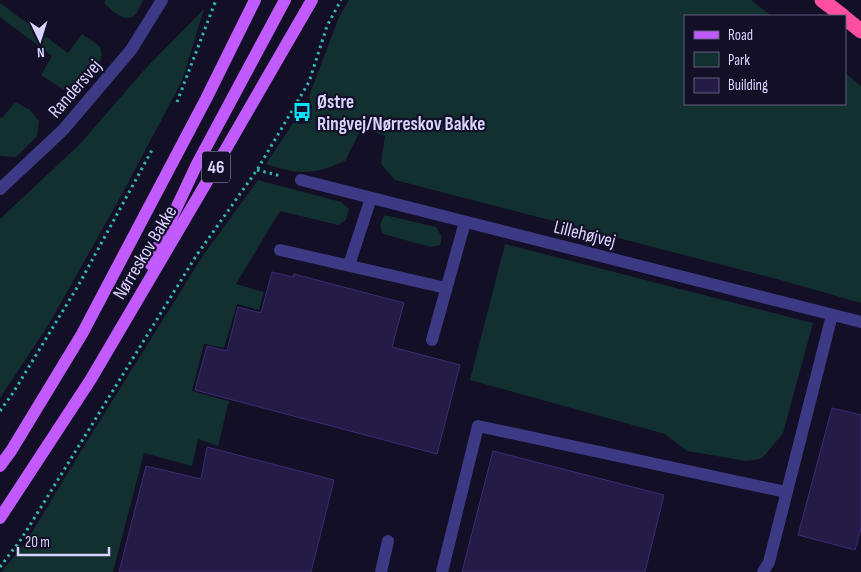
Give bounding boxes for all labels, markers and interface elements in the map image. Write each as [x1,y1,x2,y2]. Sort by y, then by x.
north arrow [15,15,65,65]
legend [684,15,846,105]
text: Road [728,26,753,45]
text: N [37,44,45,61]
text: Park [728,51,750,70]
street label: Randersvej [44,55,107,123]
text: Building [728,76,768,95]
place label: Østre Ringvej/Nørreskov Bakke [317,91,485,136]
bus stop icon: Østre Ringvej/Nørreskov Bakke [291,101,313,123]
road number: 46 [202,152,230,182]
street label: Nørreskov Bakke [108,202,182,304]
street label: Lillehøjvej [551,216,618,253]
scale bar [18,524,109,556]
text: 20 m [25,533,50,552]

